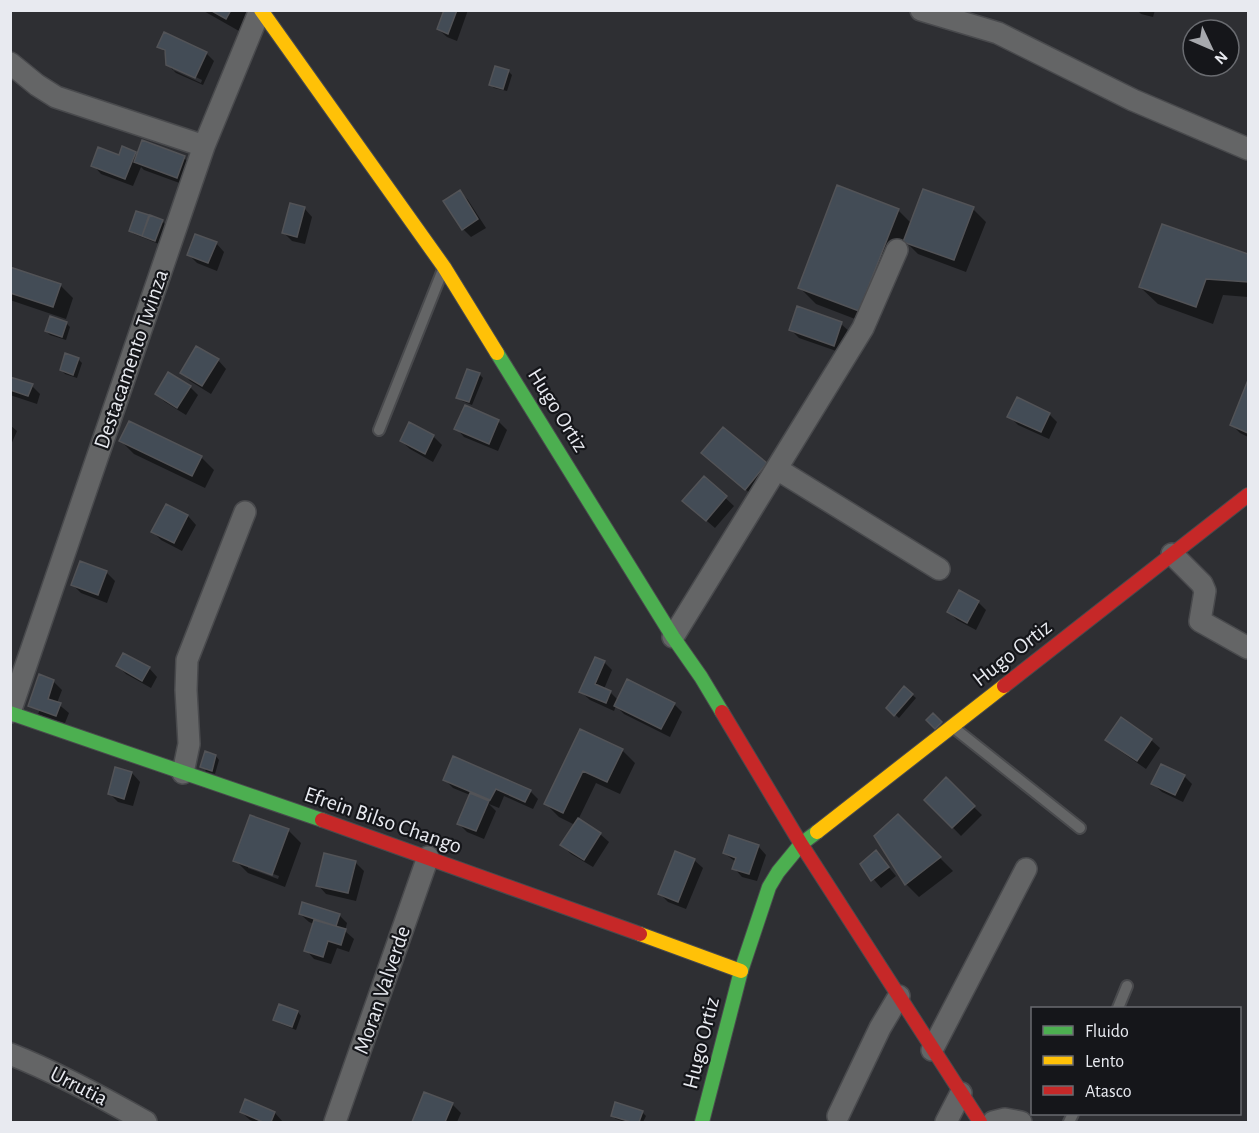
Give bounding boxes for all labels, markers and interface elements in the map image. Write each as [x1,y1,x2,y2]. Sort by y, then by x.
north arrow [1181,18,1241,78]
text: N [1211,48,1231,67]
street label: Destacamento Twinza [90,266,172,452]
street label: Hugo Ortiz [524,364,592,456]
street label: Hugo Ortiz [968,615,1056,691]
street label: Efrein Bilso Chango [301,783,465,857]
street label: Moran Valverde [350,923,414,1057]
street label: Hugo Ortiz [679,995,723,1091]
legend [1031,1007,1241,1115]
text: Fluido [1085,1023,1129,1041]
text: Lento [1085,1053,1124,1071]
street label: Urrutia [47,1062,111,1110]
text: Atasco [1085,1083,1132,1101]

